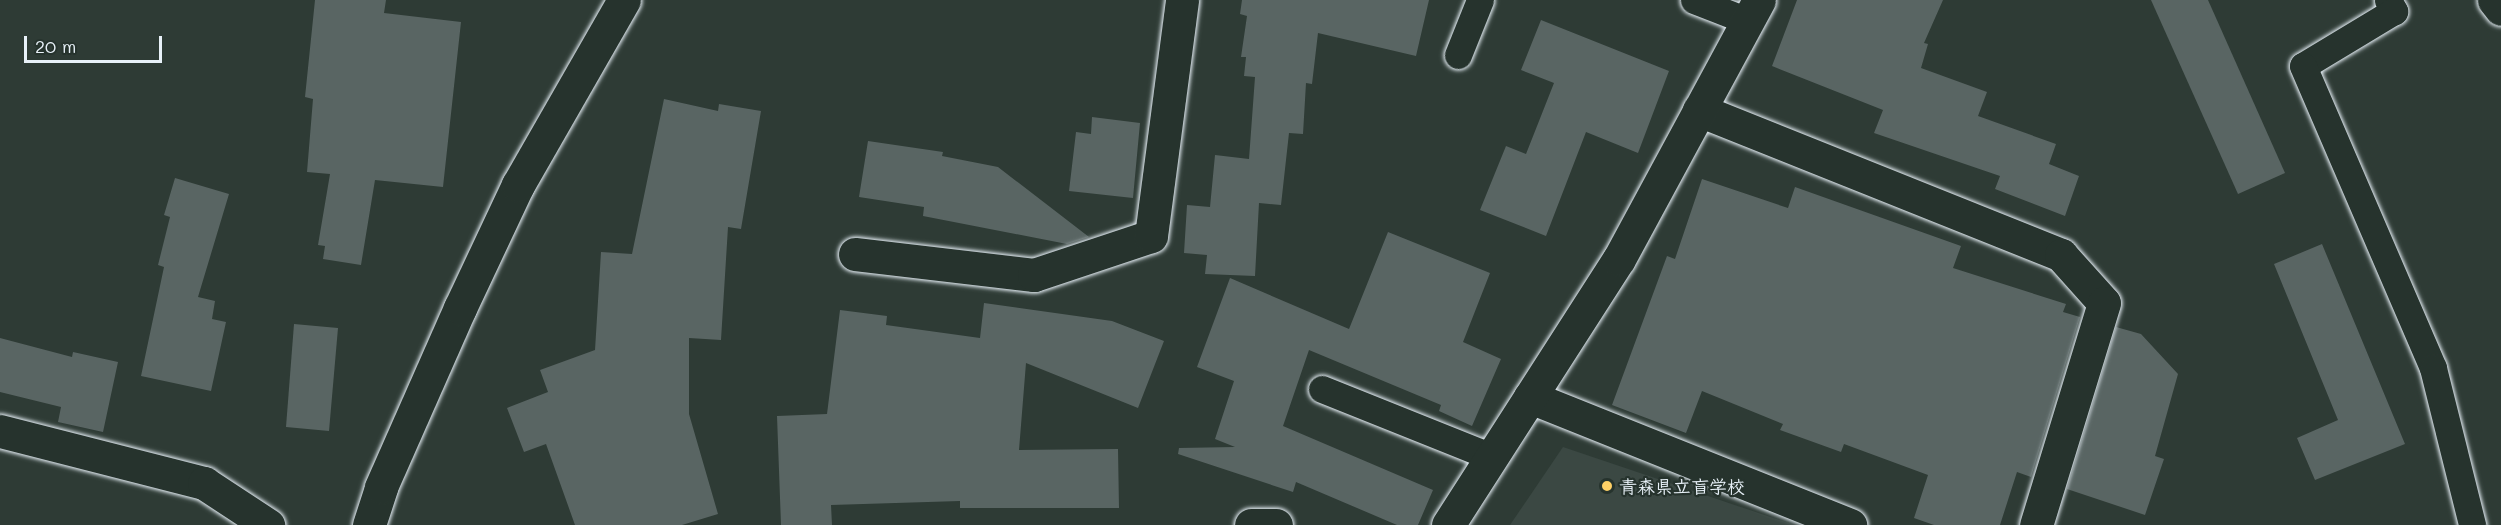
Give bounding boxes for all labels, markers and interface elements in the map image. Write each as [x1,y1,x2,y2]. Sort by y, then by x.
scale bar [27,24,165,62]
text: 20 m [35,34,76,58]
place label: 青森県立盲学校 [1619,475,1745,497]
marker: 青森県立盲学校 [1600,479,1614,493]

